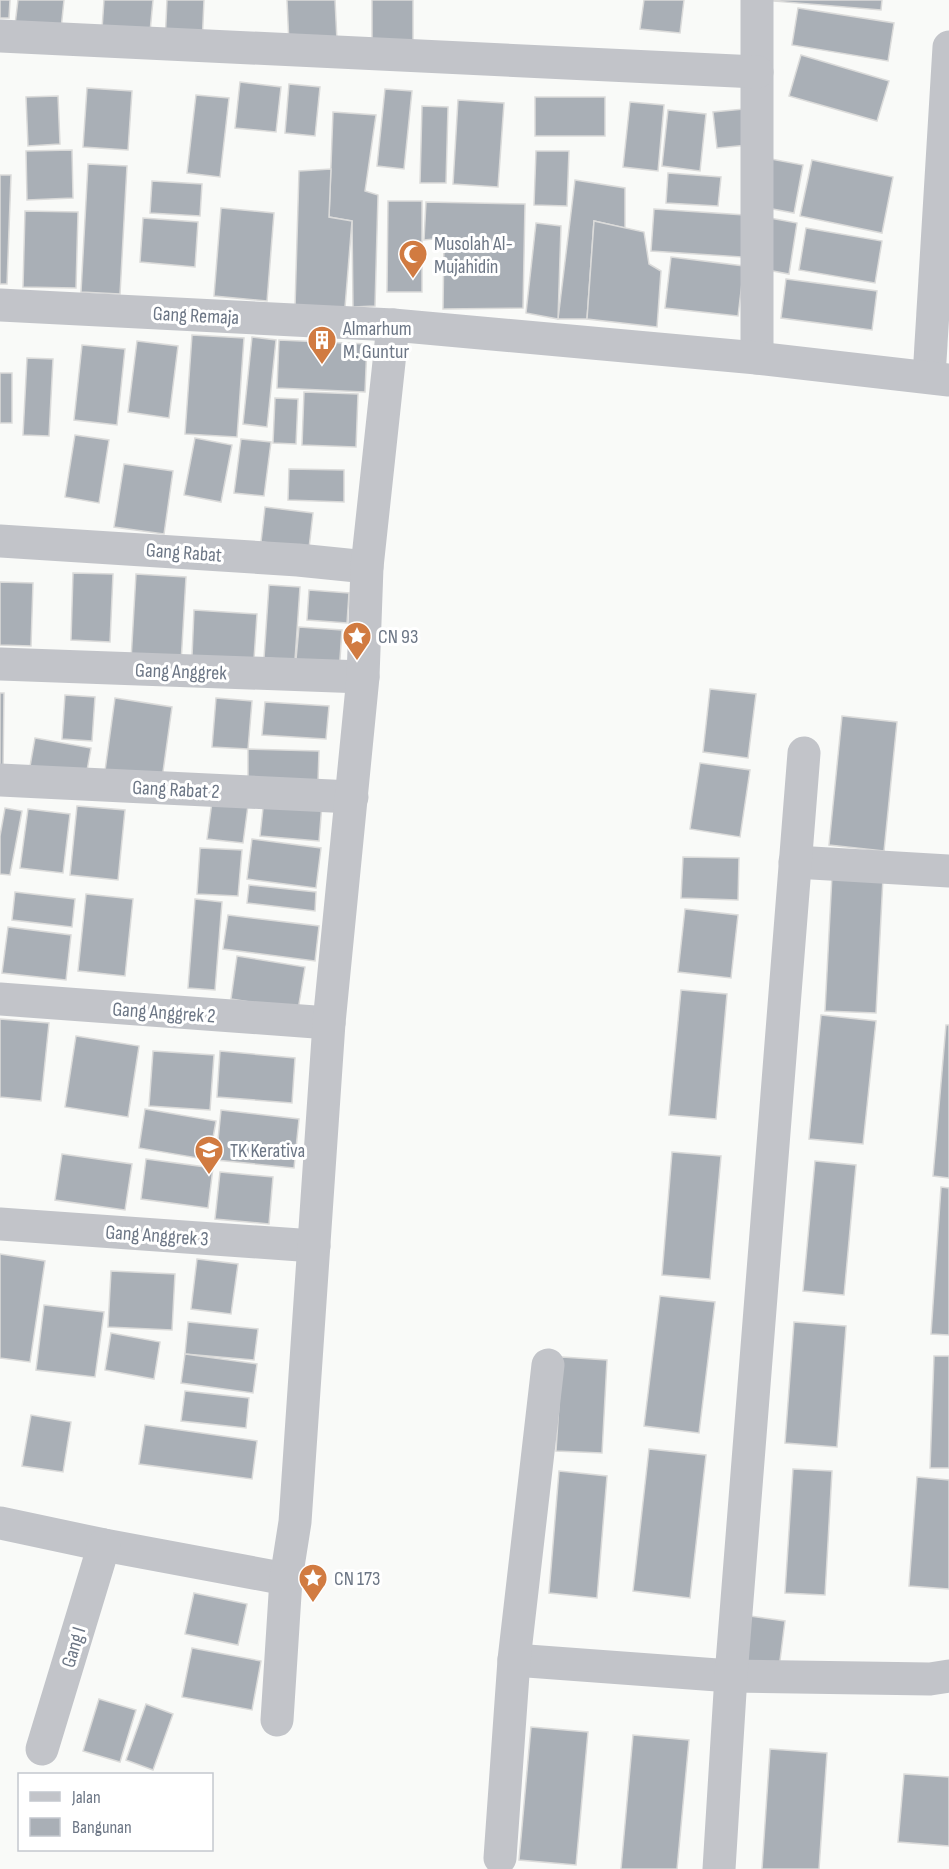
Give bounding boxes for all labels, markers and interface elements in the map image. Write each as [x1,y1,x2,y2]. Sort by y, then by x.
place label: Musolah Al- Mujahidin [434,232,513,279]
mosque icon: Musolah Al- Mujahidin [397,238,429,280]
street label: Gang Remaja [152,302,240,330]
place label: Almarhum M. Guntur [342,317,412,364]
building icon: Almarhum M. Guntur [306,324,338,366]
street label: Gang Rabat [145,538,223,568]
place icon: CN 93 [341,620,373,662]
place label: CN 93 [378,625,418,649]
street label: Gang Anggrek [135,658,228,686]
street label: Gang Rabat 2 [132,776,220,804]
street label: Gang Anggrek 2 [112,997,216,1029]
school or university icon: TK Kerativa [193,1134,225,1176]
place label: TK Kerativa [230,1139,305,1163]
street label: Gang Anggrek 3 [105,1220,209,1252]
place icon: CN 173 [297,1562,329,1604]
place label: CN 173 [334,1567,380,1591]
street label: Gang I [56,1624,91,1671]
legend [18,1773,213,1851]
text: Jalan [71,1787,101,1808]
text: Bangunan [72,1817,132,1838]

